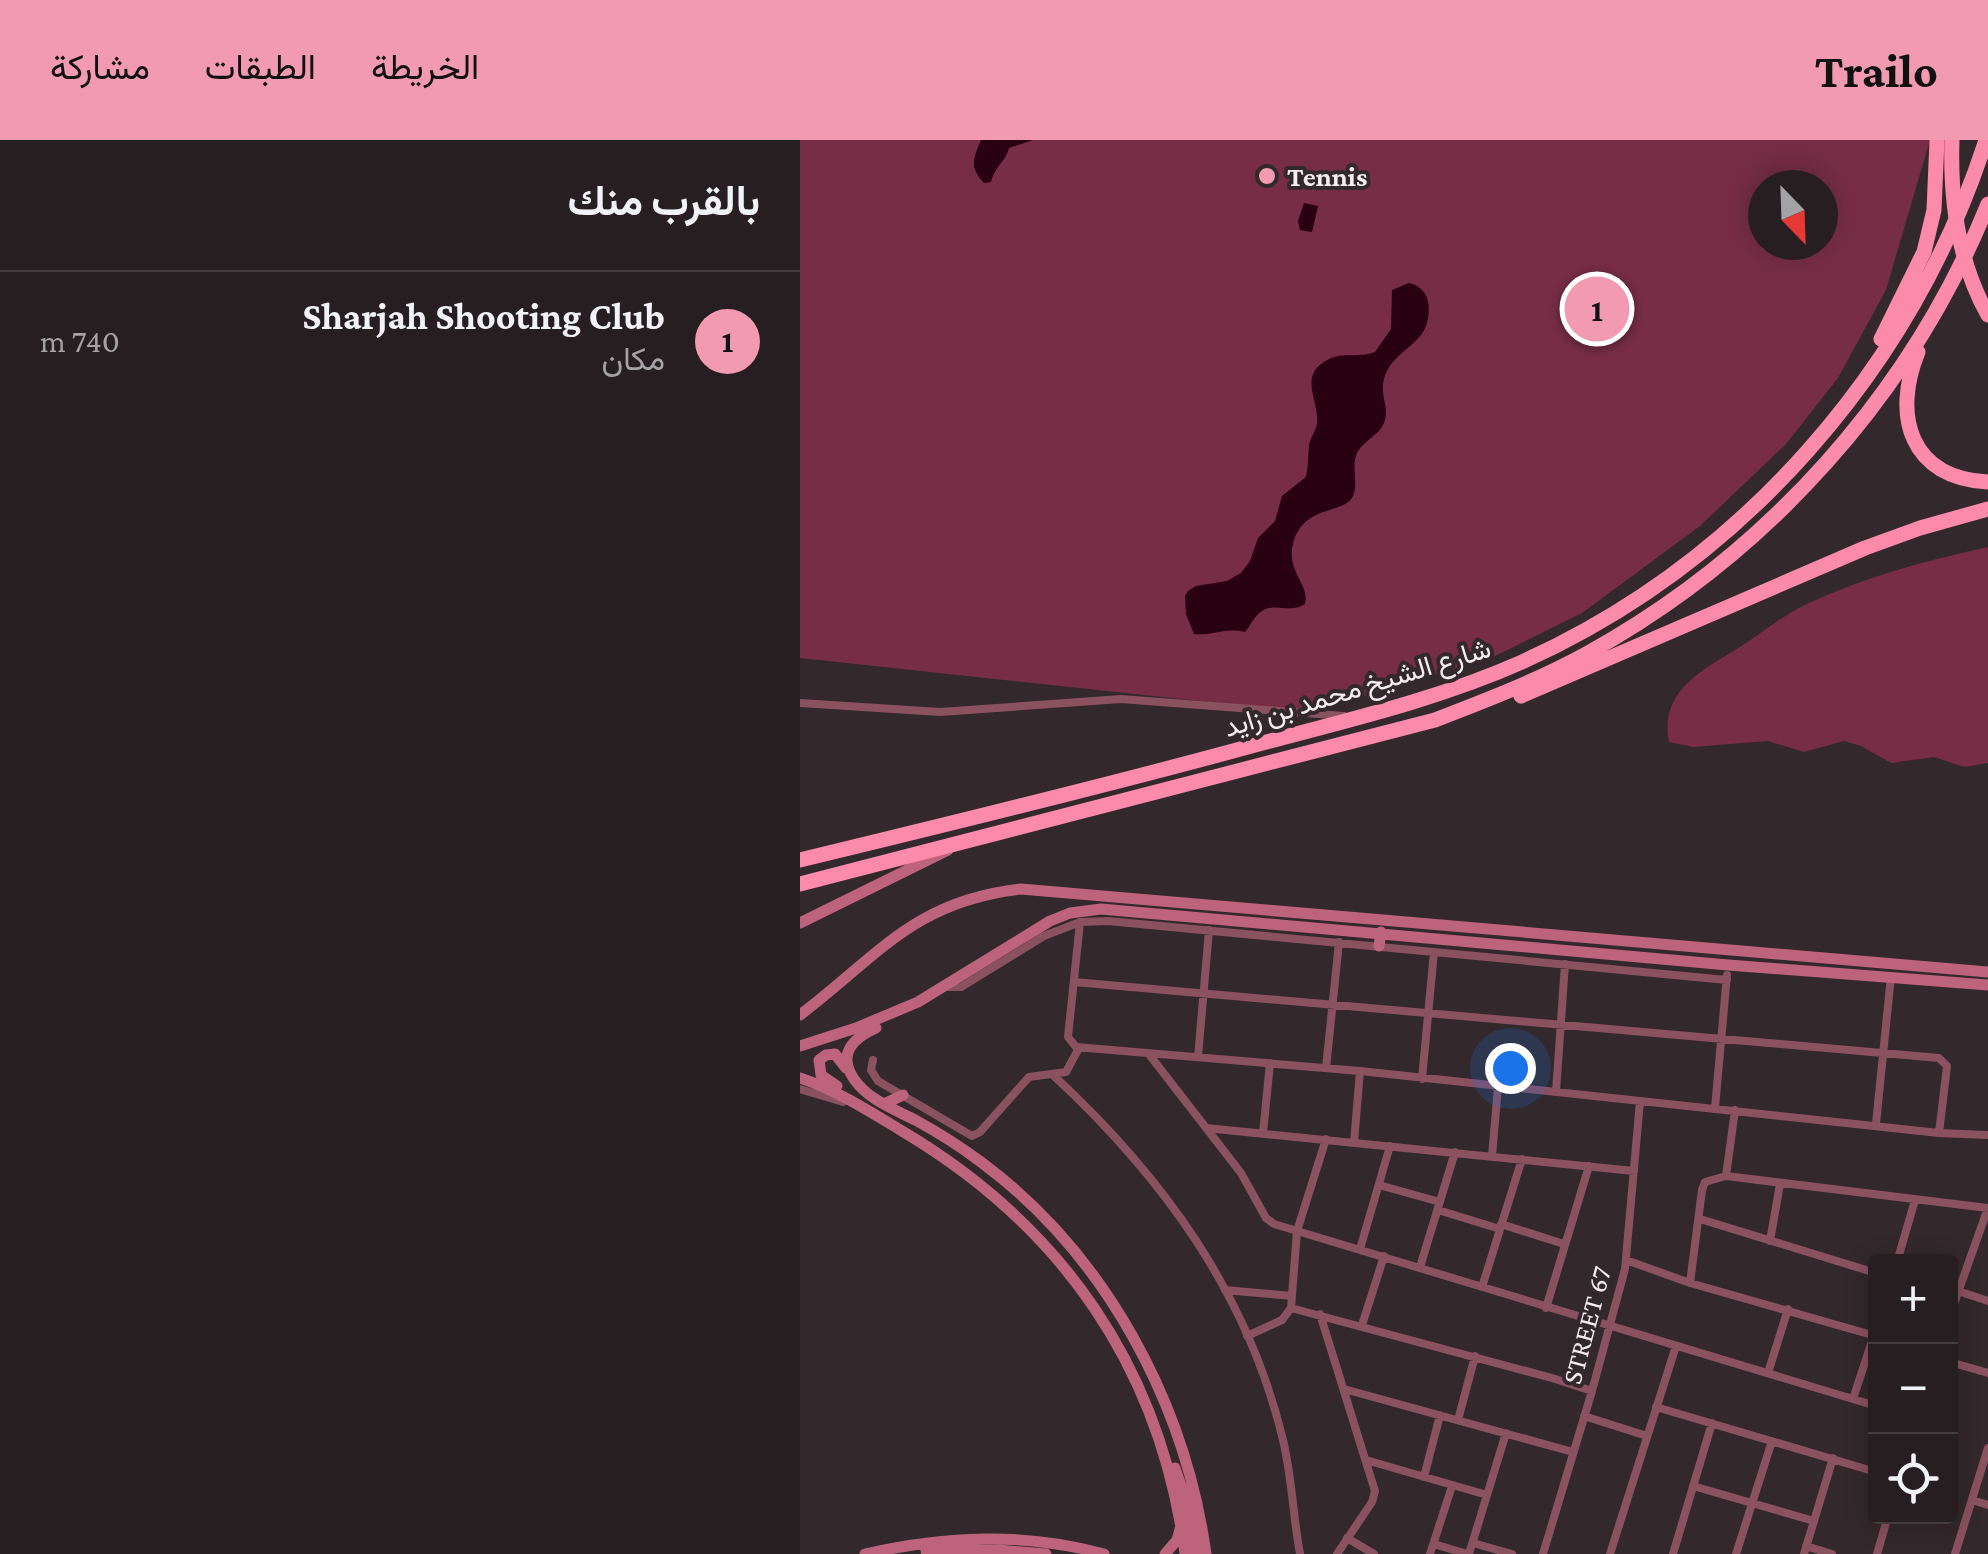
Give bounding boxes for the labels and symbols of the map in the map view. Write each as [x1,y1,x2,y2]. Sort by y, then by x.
place label: Tennis [1287,161,1367,192]
marker: Tennis [1256,165,1278,187]
north arrow [1748,170,1838,260]
pin: 1 [1564,272,1630,346]
street label: شارع الشيخ محمد بن زايد [1220,632,1496,747]
your location [1485,1043,1536,1094]
street label: STREET 67 [1556,1263,1617,1387]

